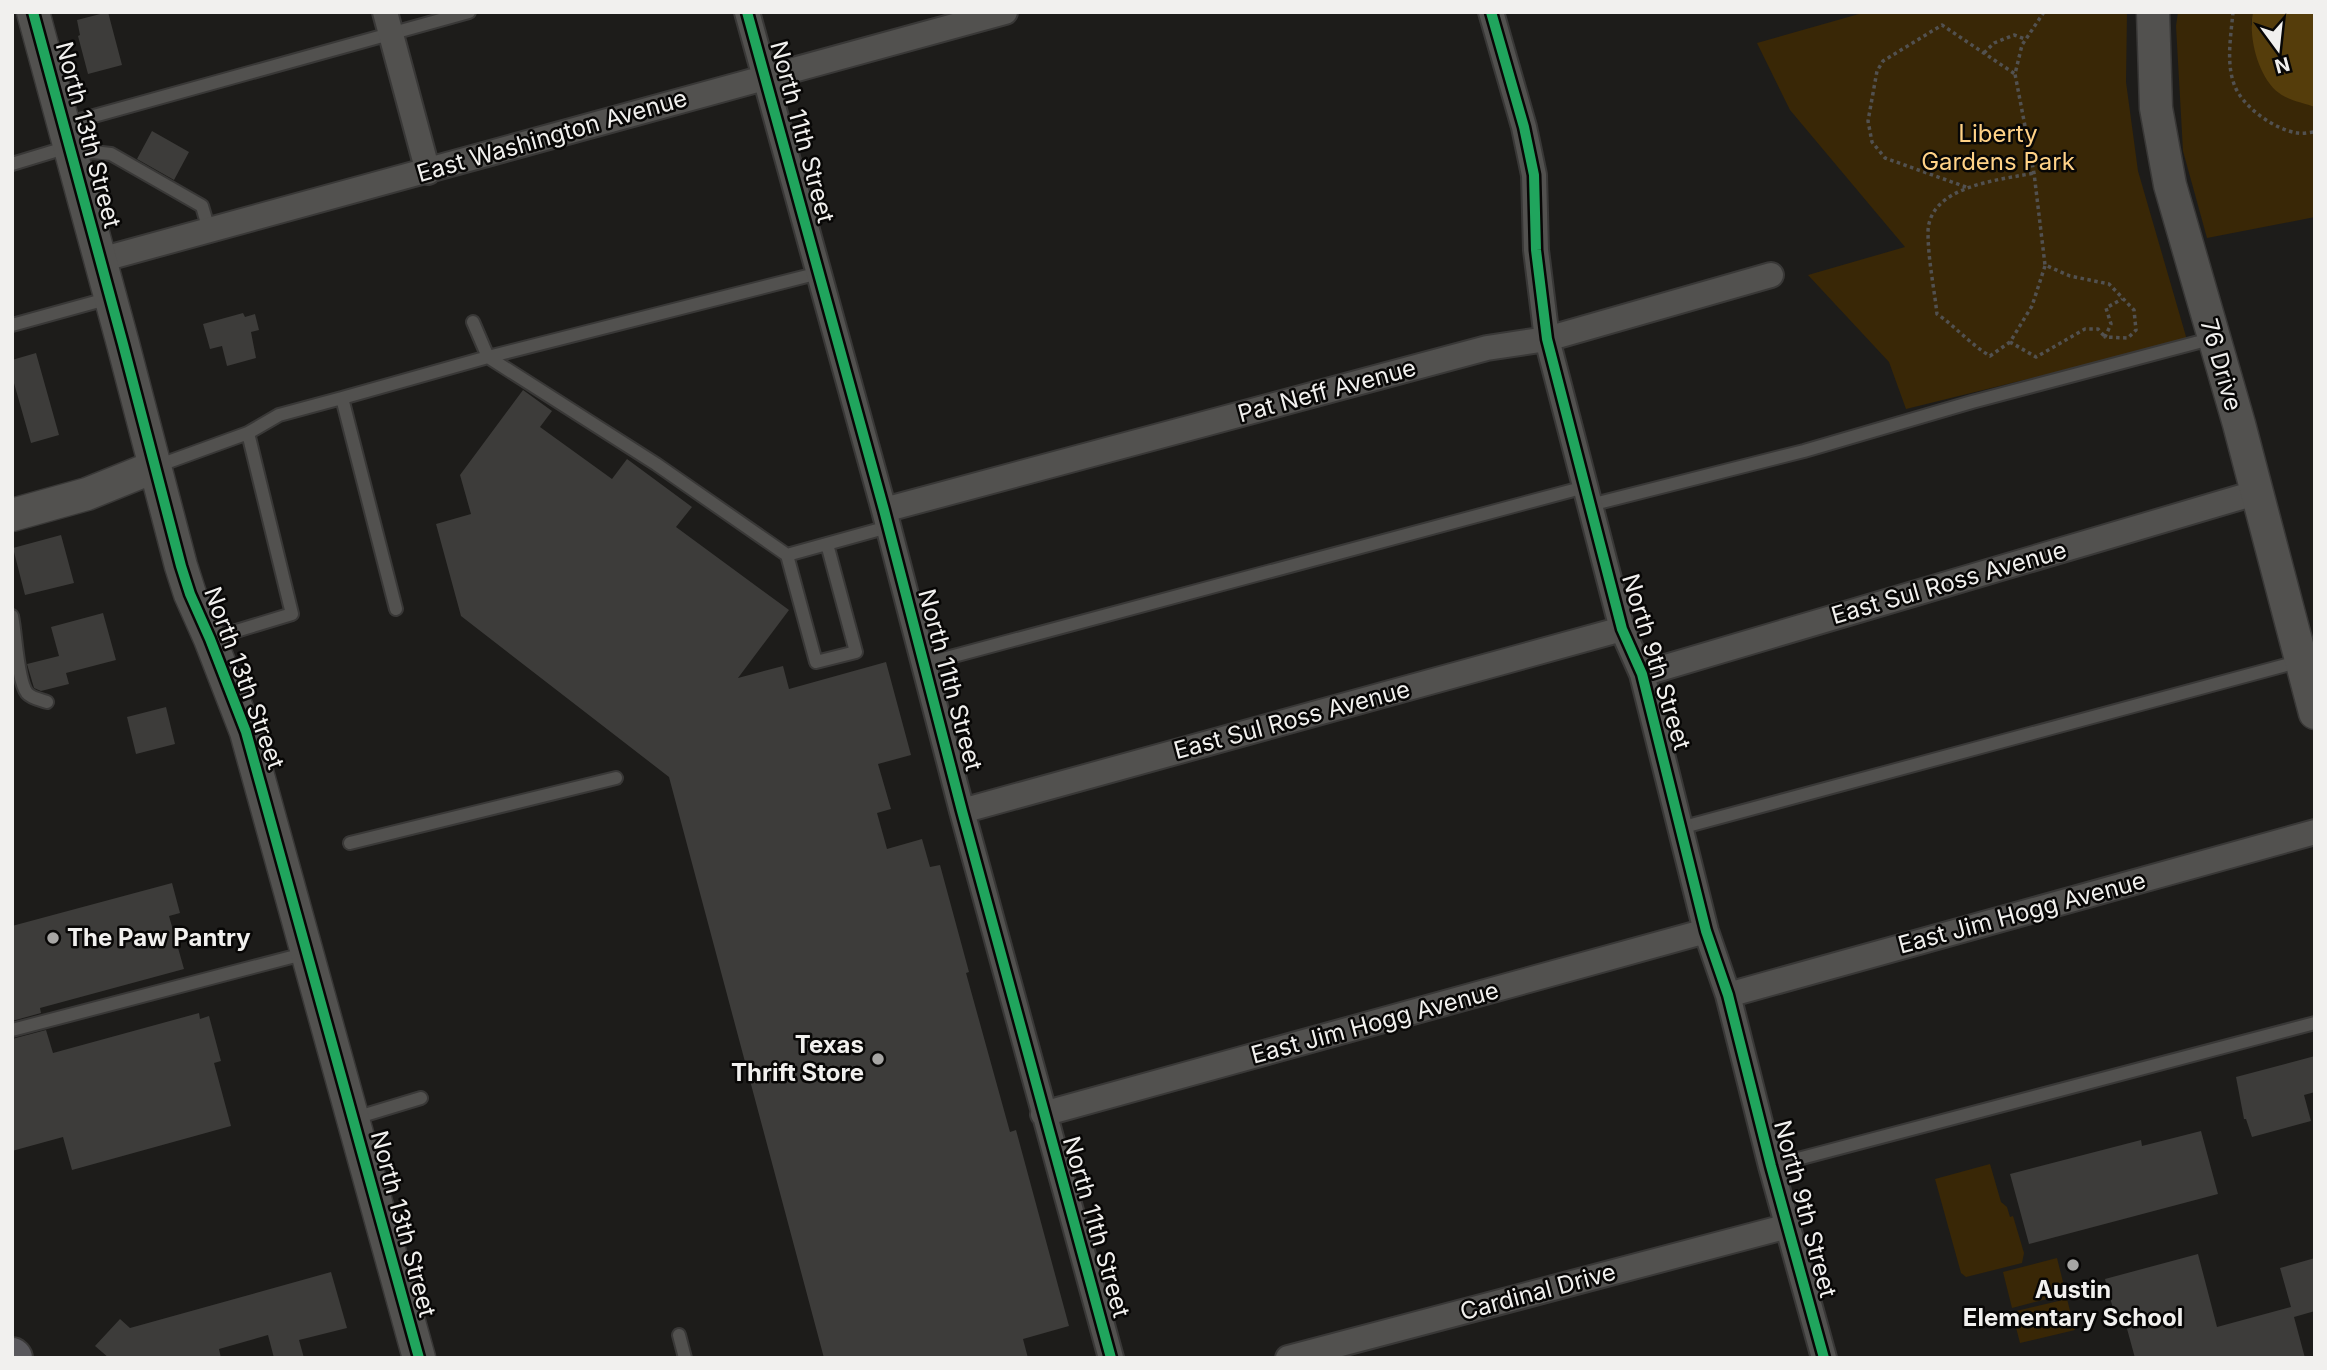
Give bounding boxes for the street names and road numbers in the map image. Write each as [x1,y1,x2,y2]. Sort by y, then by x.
street label: North 13th Street [50,38,127,231]
street label: North 11th Street [764,38,841,226]
street label: East Washington Avenue [413,83,690,188]
street label: 76 Drive [2195,315,2248,414]
street label: Pat Neff Avenue [1235,353,1419,428]
street label: East Sul Ross Avenue [1828,535,2070,630]
street label: North 9th Street [1616,570,1697,753]
street label: North 13th Street [198,583,291,773]
street label: North 11th Street [912,586,989,774]
street label: East Sul Ross Avenue [1171,674,1413,765]
street label: East Jim Hogg Avenue [1895,865,2149,960]
street label: East Jim Hogg Avenue [1248,975,1502,1070]
street label: North 9th Street [1768,1117,1843,1301]
street label: North 13th Street [365,1127,442,1320]
street label: North 11th Street [1057,1133,1136,1321]
street label: Cardinal Drive [1457,1257,1619,1326]

